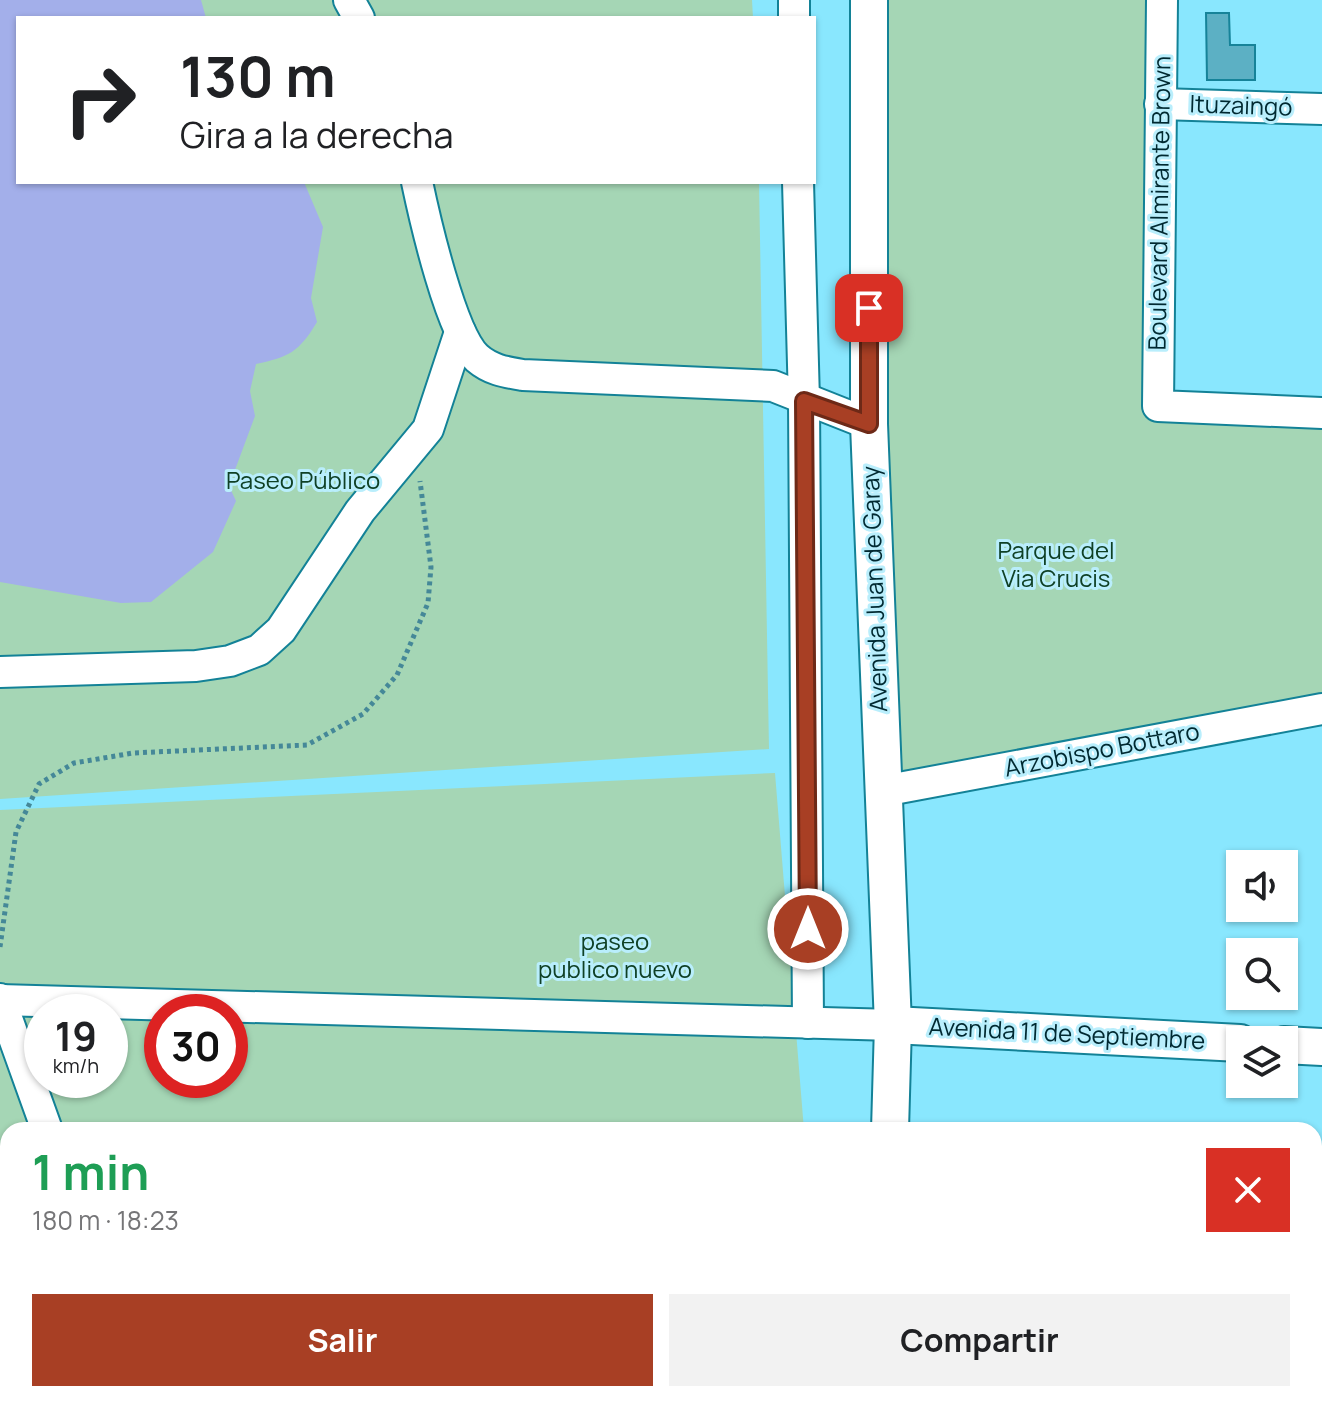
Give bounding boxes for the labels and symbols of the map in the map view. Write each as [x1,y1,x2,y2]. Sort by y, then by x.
street label: Boulevard Almirante Brown [1139,55,1178,351]
street label: Ituzaingó [1189,86,1293,123]
pin [835,274,903,342]
park label: Paseo Público [226,463,380,496]
street label: Avenida Juan de Garay [853,465,894,713]
park label: Parque del Via Crucis [997,533,1115,594]
street label: Arzobispo Bottaro [1001,713,1202,784]
position arrow [766,887,850,971]
park label: paseo publico nuevo [538,924,692,985]
speed limit sign: 30 [144,994,248,1098]
street label: Avenida 11 de Septiembre [928,1009,1206,1056]

